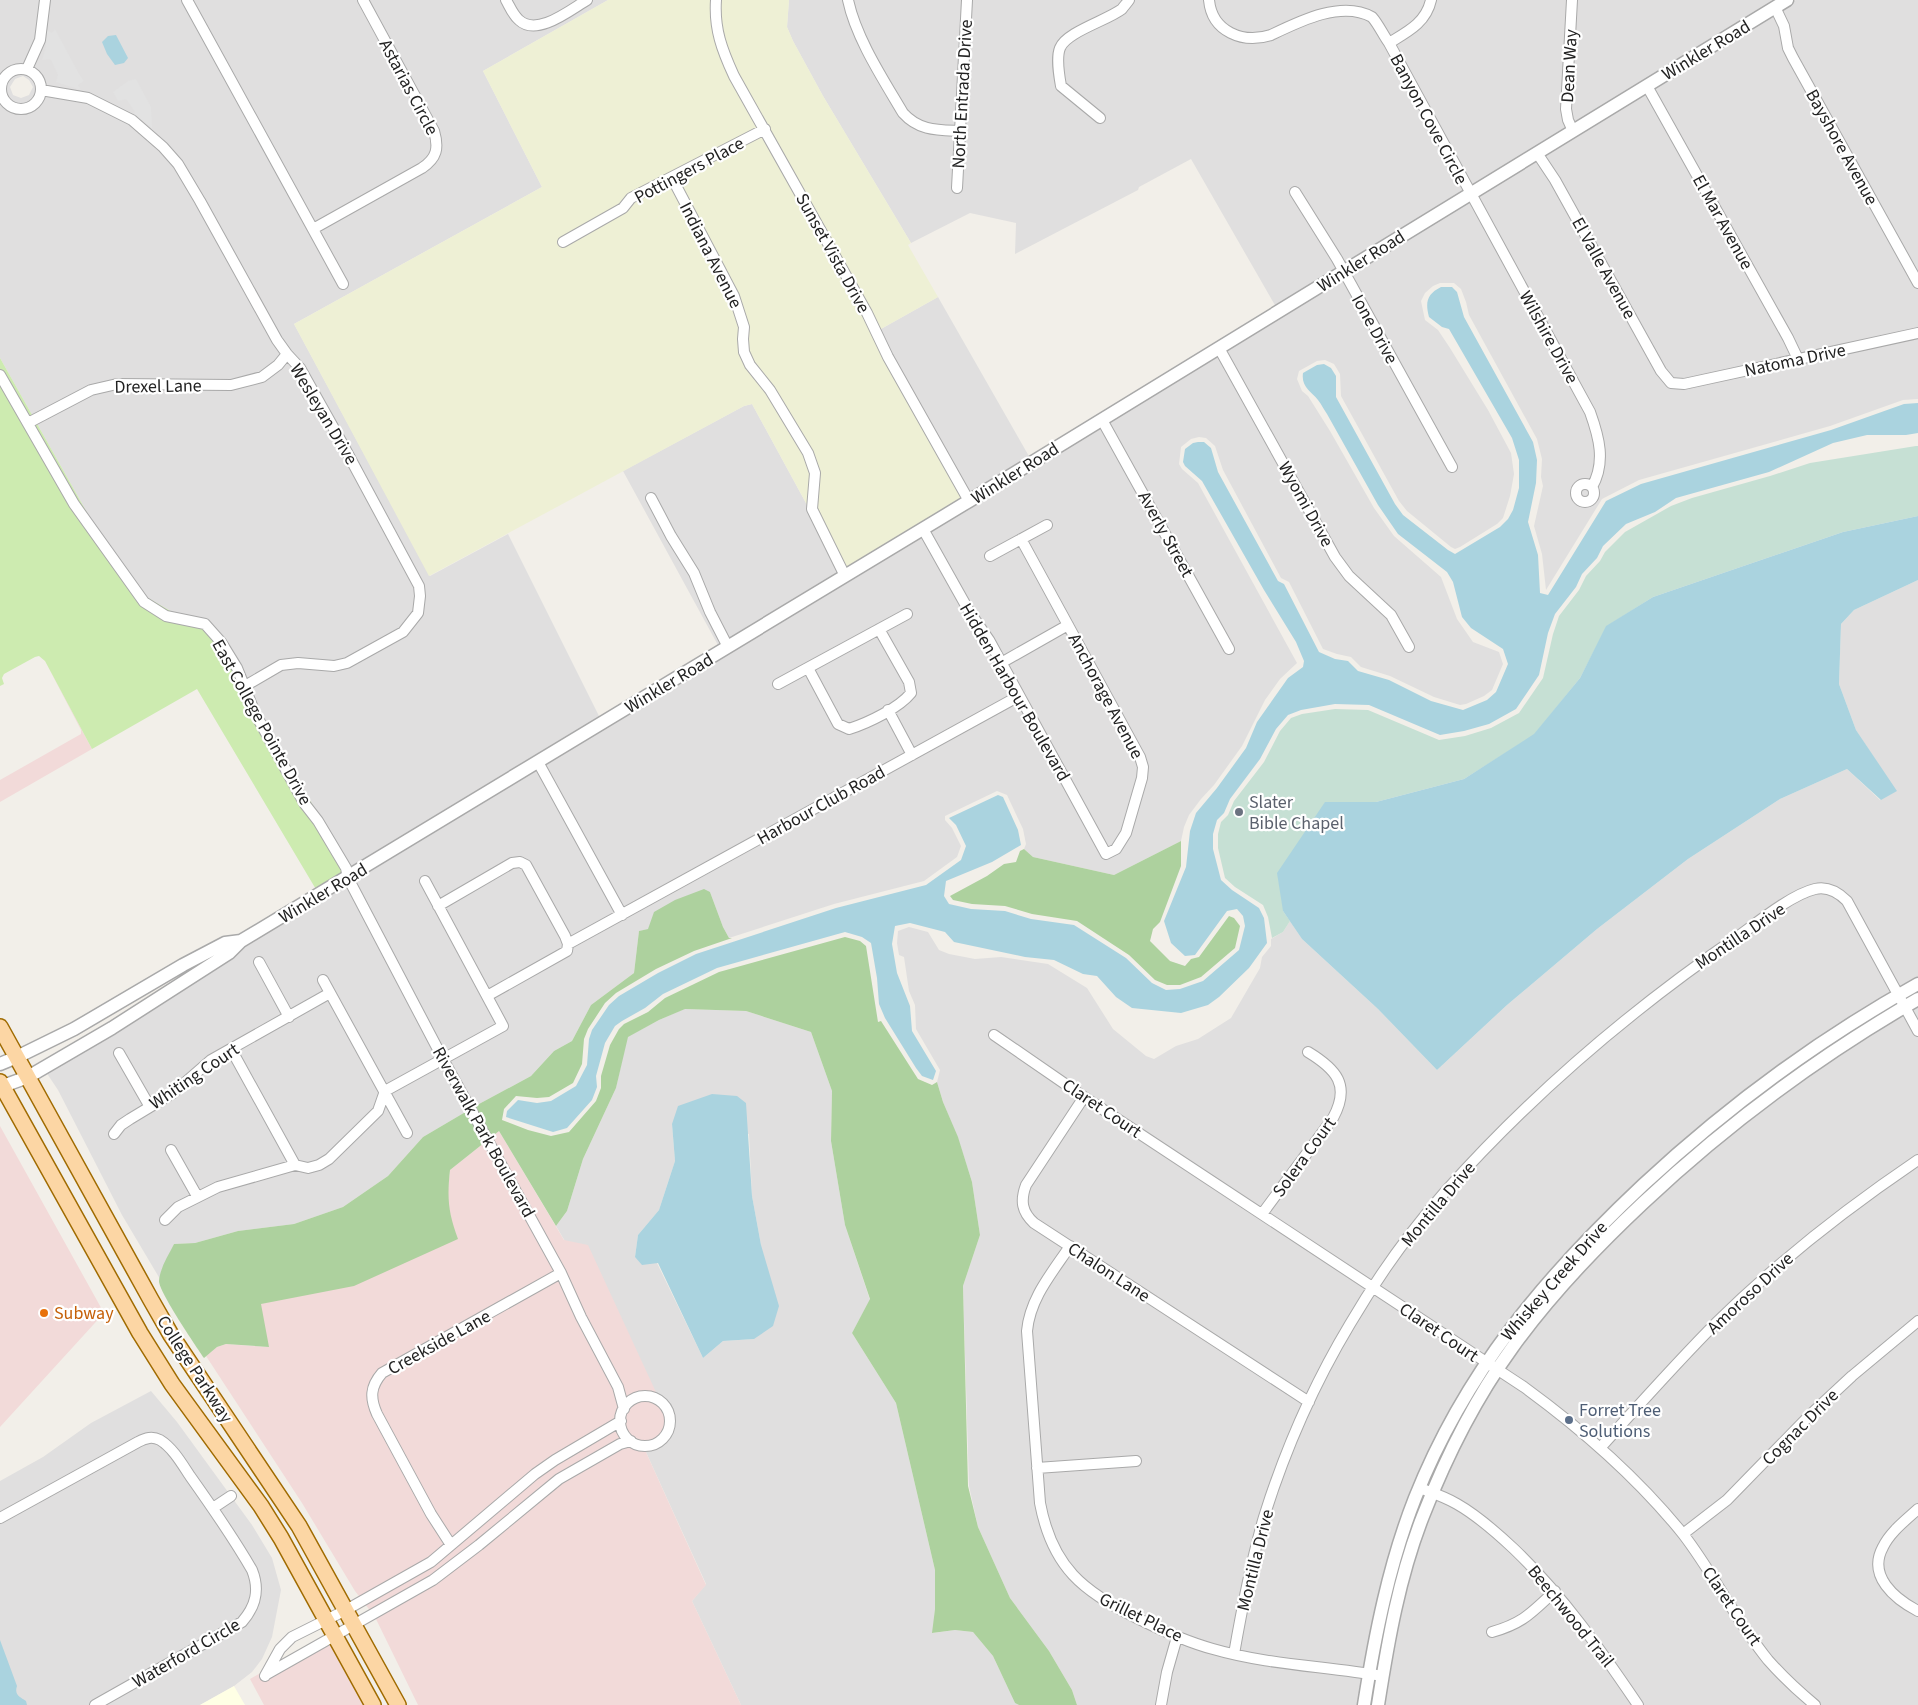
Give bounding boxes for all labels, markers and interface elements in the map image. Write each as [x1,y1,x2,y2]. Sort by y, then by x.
street label: Winkler Road [1657,14,1755,87]
street label: North Entrada Drive [946,19,979,169]
street label: Dean Way [1555,28,1584,103]
street label: Astarias Circle [373,35,444,140]
street label: Banyon Cove Circle [1384,50,1474,189]
street label: Bayshore Avenue [1799,85,1884,210]
street label: Pottingers Place [630,131,749,210]
street label: El Mar Avenue [1686,170,1759,274]
street label: Sunset Vista Drive [789,189,876,318]
street label: Indiana Avenue [673,198,748,313]
street label: El Valle Avenue [1565,213,1642,324]
street label: Winkler Road [1313,225,1410,298]
street label: Wilshire Drive [1513,286,1584,388]
street label: Ione Drive [1345,290,1404,369]
street label: Natoma Drive [1742,338,1848,383]
street label: Wesleyan Drive [284,359,364,470]
street label: Drexel Lane [114,373,202,400]
street label: Winkler Road [967,437,1064,510]
street label: Wyomi Drive [1272,457,1339,552]
street label: Averly Street [1132,487,1199,582]
street label: Hidden Harbour Boulevard [953,599,1076,786]
street label: Anchorage Avenue [1062,629,1149,764]
street label: East College Pointe Drive [206,635,318,810]
street label: Winkler Road [620,647,718,720]
street label: Harbour Club Road [753,760,890,851]
place label: Slater Bible Chapel [1249,790,1344,836]
marker: Slater Bible Chapel [1233,806,1245,818]
street label: Winkler Road [274,857,372,930]
street label: Montilla Drive [1690,897,1790,976]
street label: Whiting Court [144,1037,244,1116]
street label: Riverwalk Park Boulevard [426,1042,541,1222]
street label: Claret Court [1057,1073,1146,1144]
street label: Solera Court [1267,1112,1342,1202]
street label: Montilla Drive [1395,1156,1481,1252]
street label: Whiskey Creek Drive [1495,1216,1613,1347]
street label: Chalon Lane [1063,1236,1155,1308]
street label: Amoroso Drive [1702,1247,1799,1340]
street label: Claret Court [1394,1297,1483,1368]
place label: Subway [54,1301,114,1326]
street label: Creekside Lane [383,1304,495,1381]
marker: Subway [38,1307,50,1319]
street label: College Parkway [151,1311,239,1428]
street label: Cognac Drive [1757,1384,1844,1471]
place label: Forret Tree Solutions [1579,1398,1661,1444]
marker: Forret Tree Solutions [1563,1414,1575,1426]
street label: Montilla Drive [1231,1507,1280,1614]
street label: Beechwood Trail [1522,1560,1620,1673]
street label: Claret Court [1696,1562,1767,1651]
street label: Grillet Place [1095,1586,1187,1648]
street label: Waterford Circle [128,1612,245,1694]

